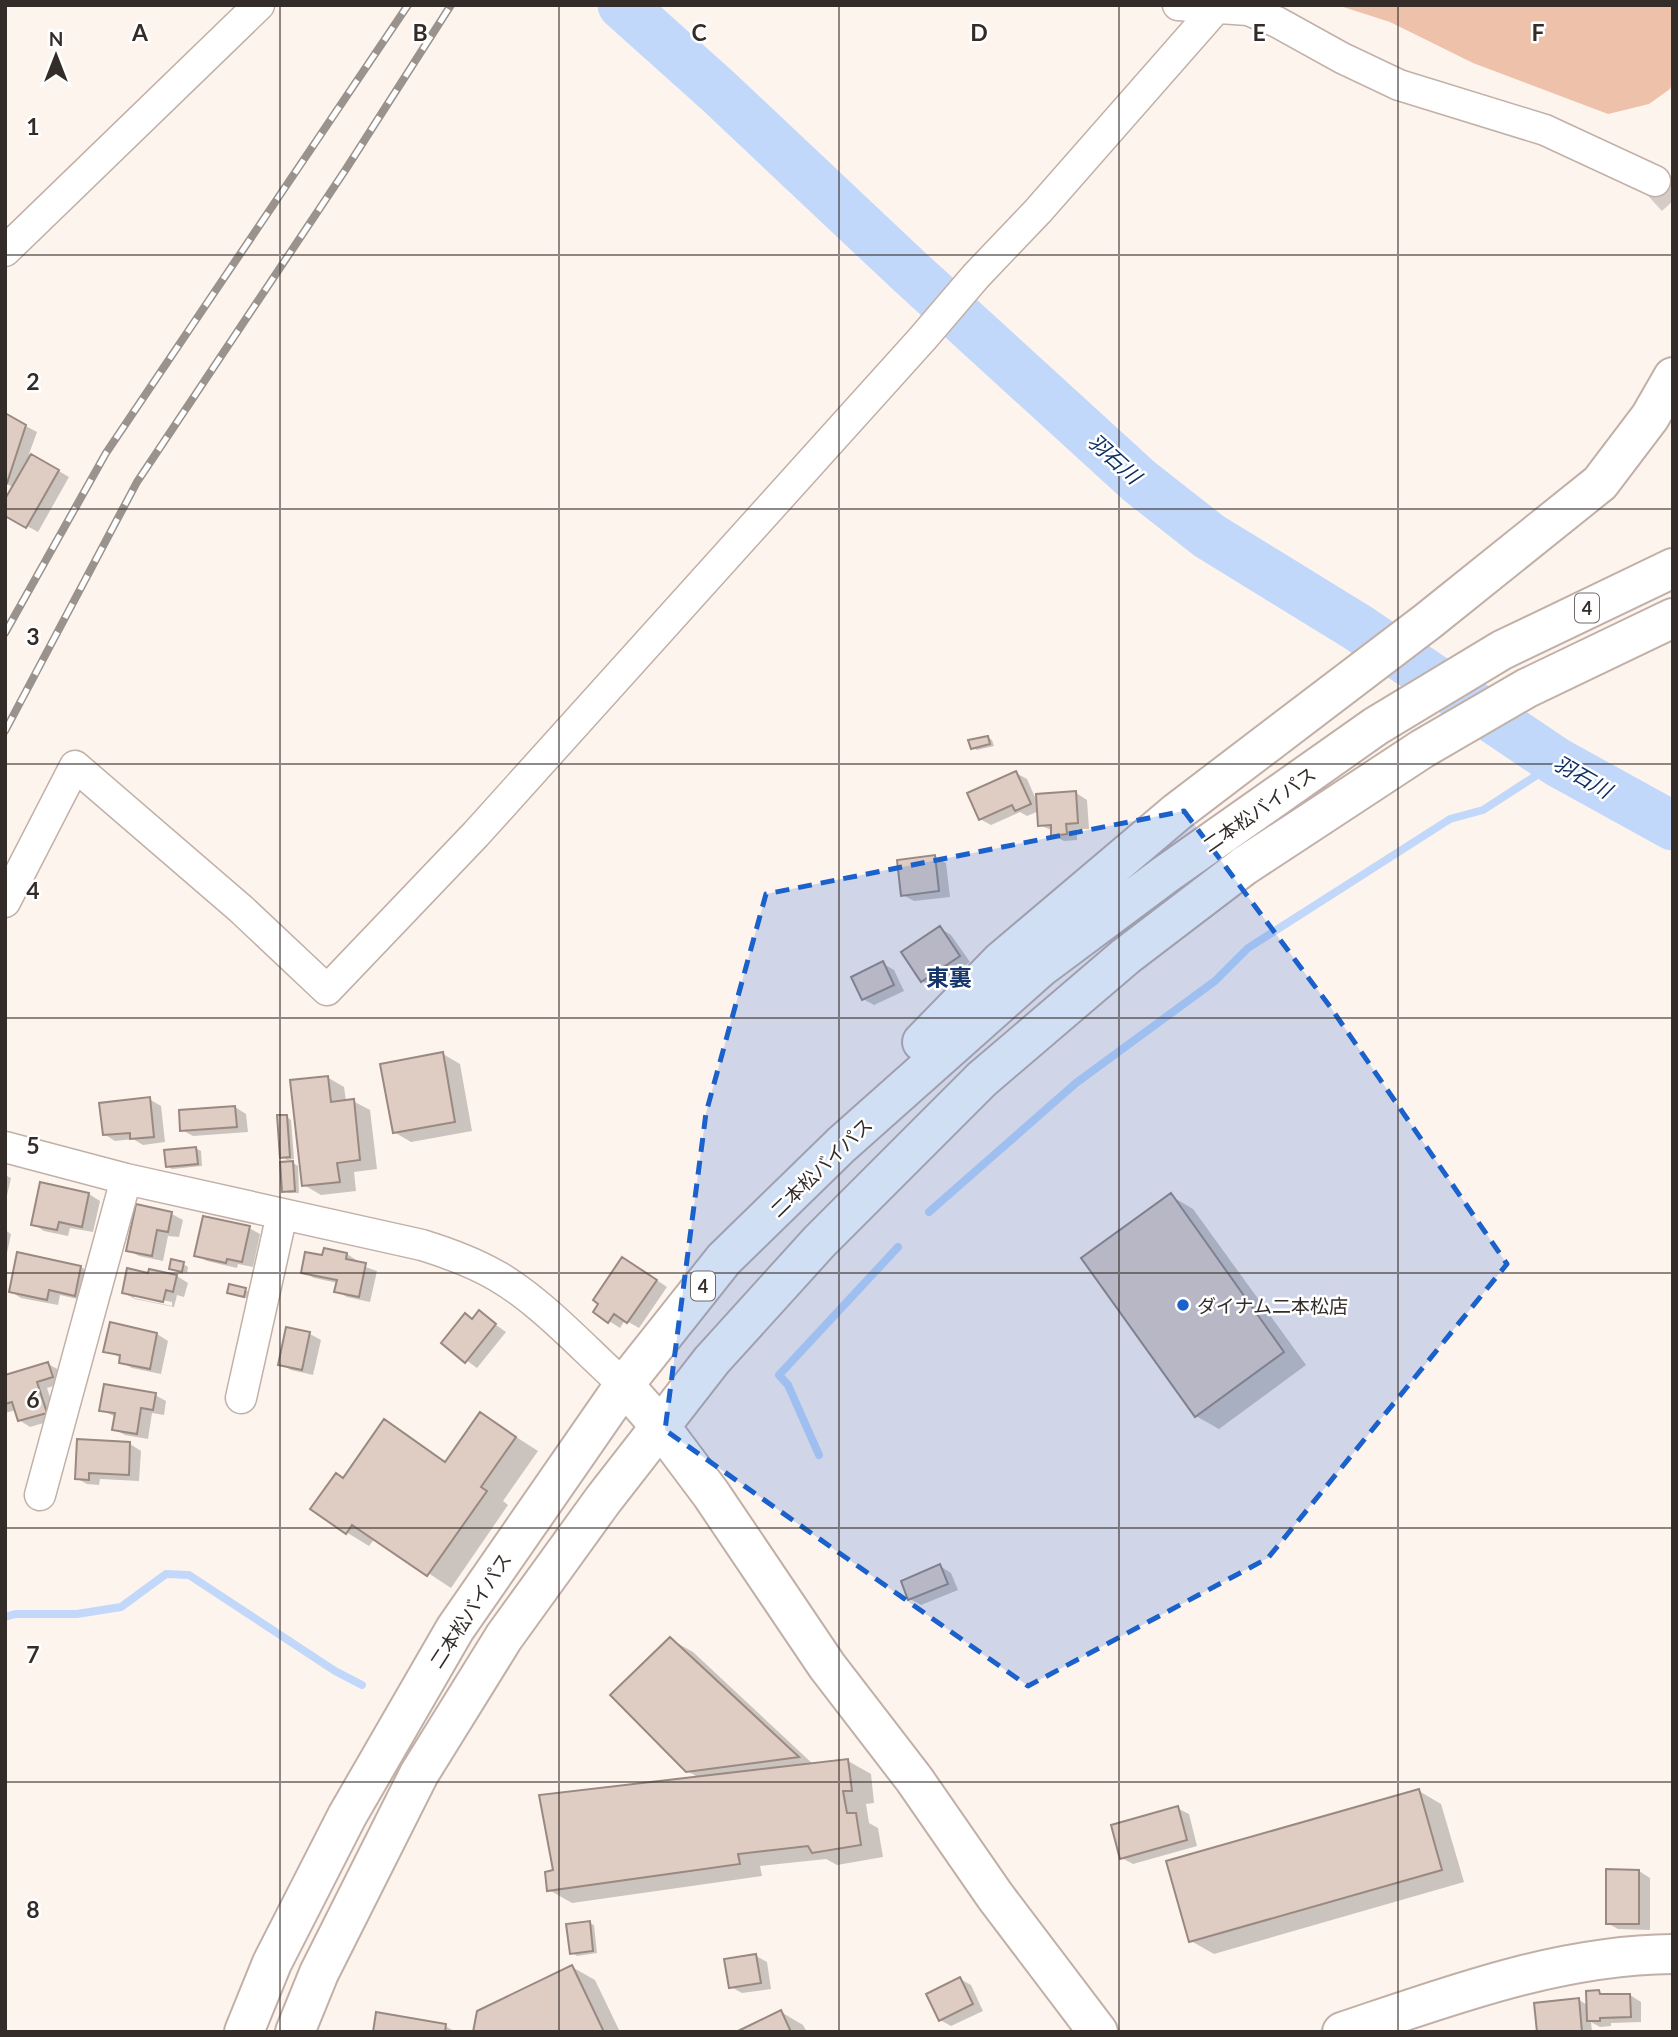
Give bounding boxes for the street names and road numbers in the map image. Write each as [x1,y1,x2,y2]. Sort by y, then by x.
road number: 4 [1575,594,1599,622]
street label: 二本松バイパス [1198,762,1320,856]
street label: 二本松バイパス [765,1113,877,1221]
road number: 4 [691,1272,715,1301]
street label: 二本松バイパス [424,1548,516,1672]

